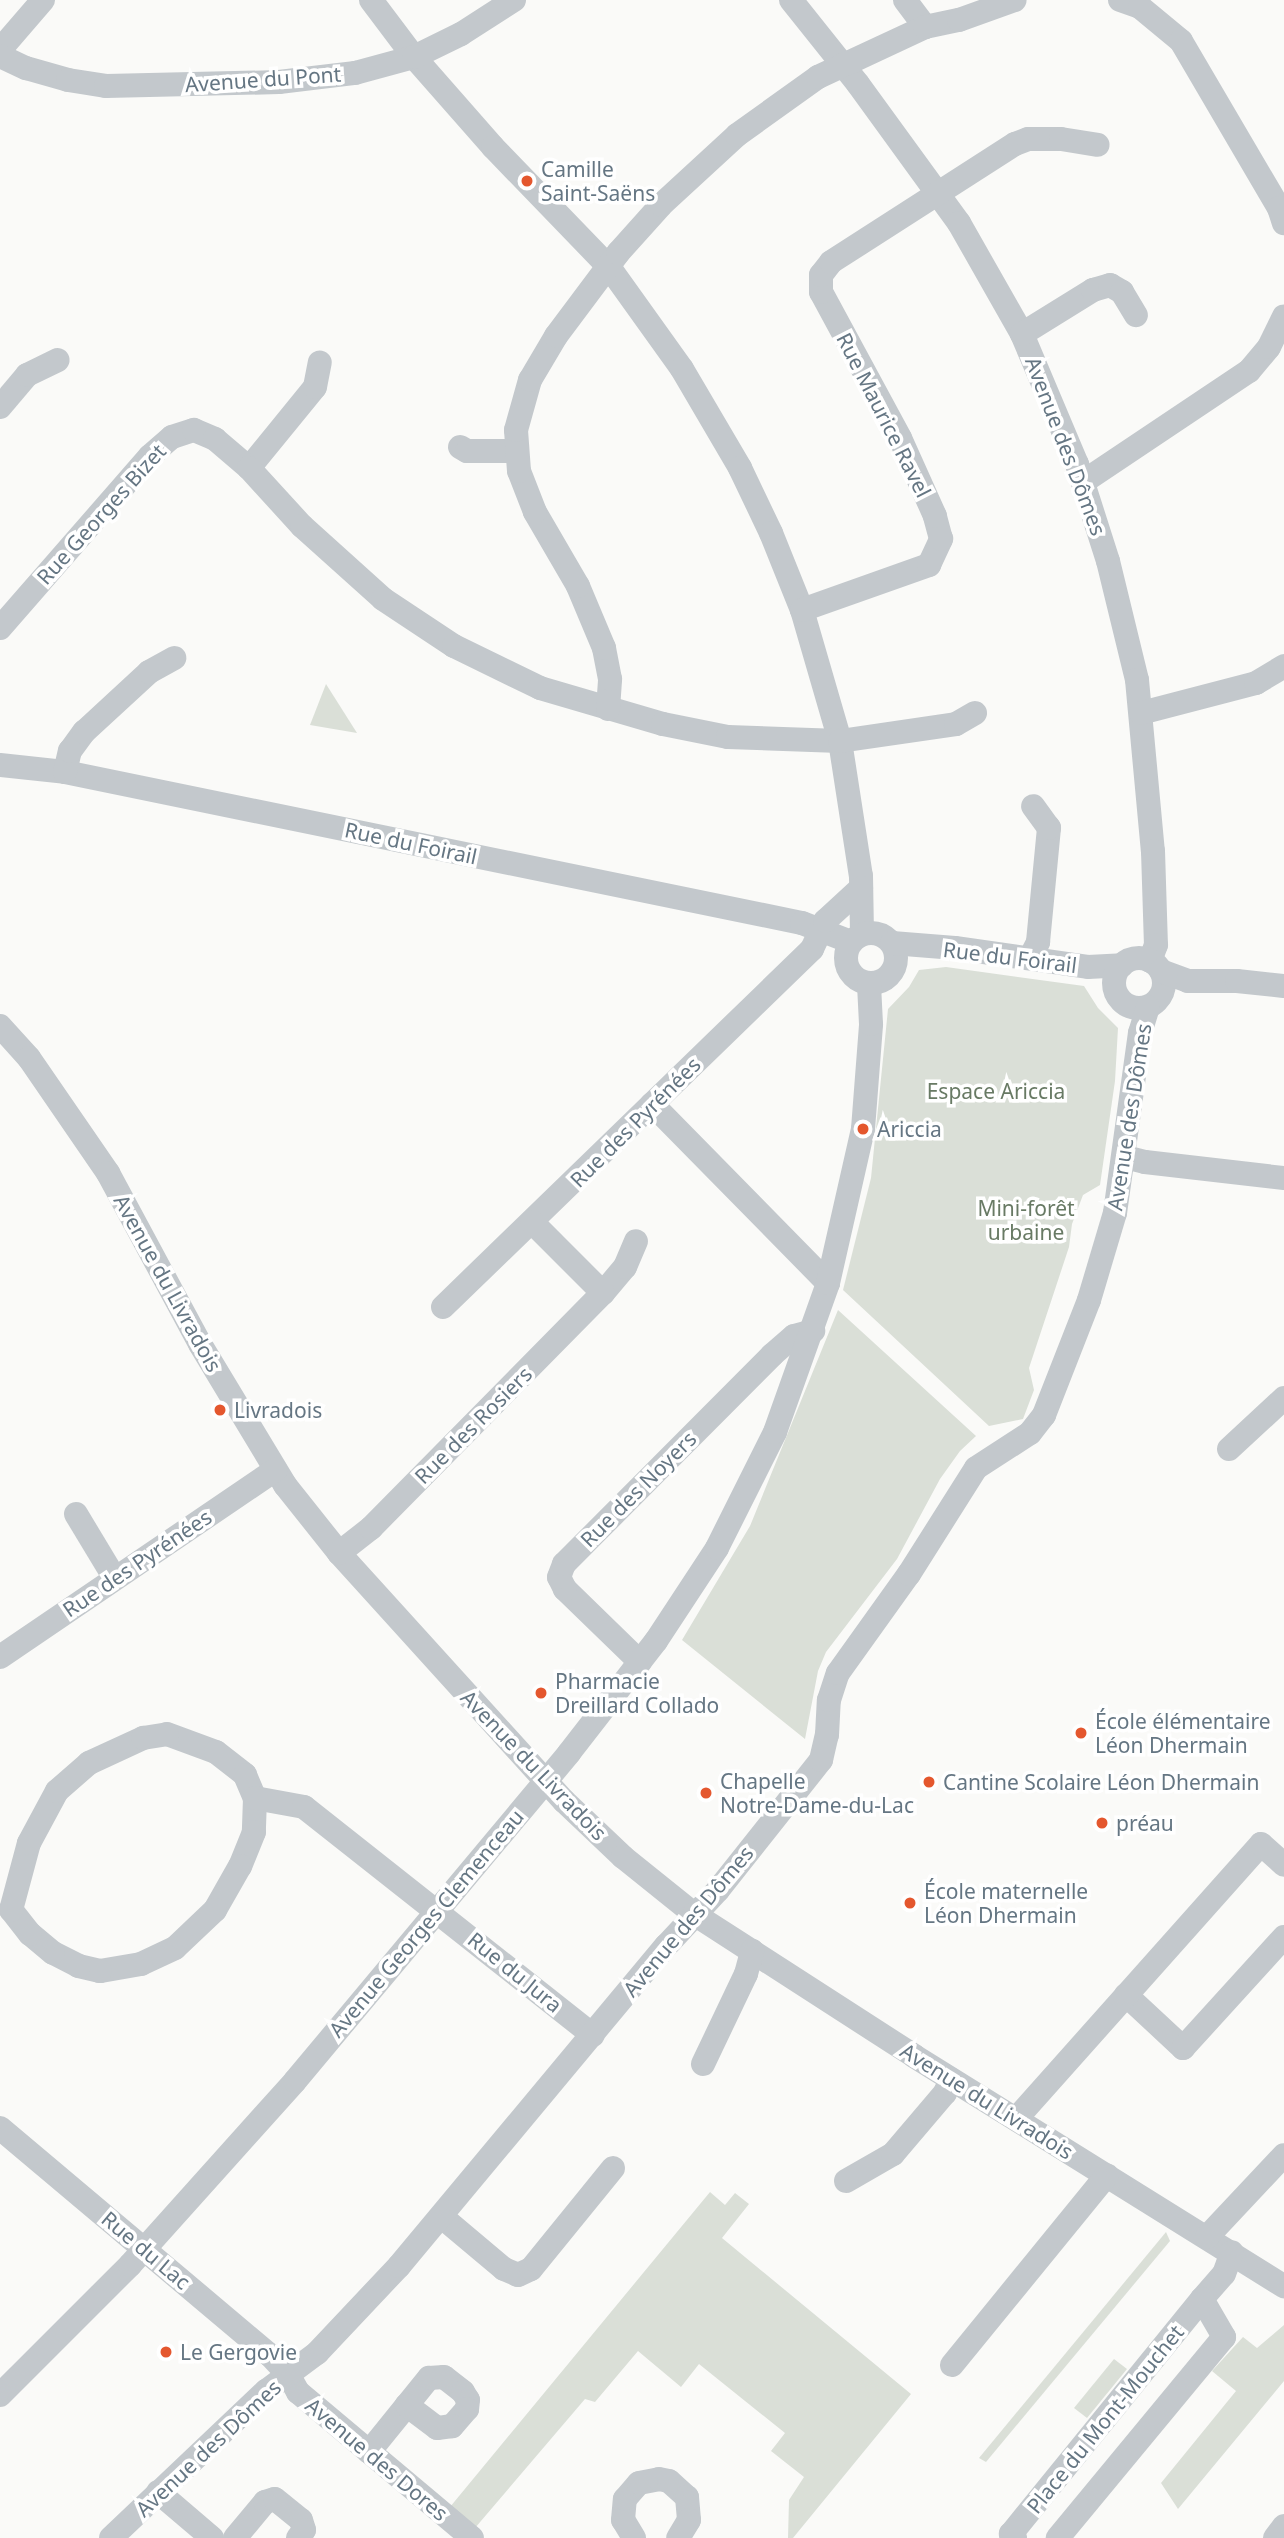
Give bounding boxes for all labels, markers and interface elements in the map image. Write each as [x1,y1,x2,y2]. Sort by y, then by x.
street label: Avenue du Pont [184,61,342,97]
place label: Camille Saint-Saëns [541,156,655,206]
marker: Camille Saint-Saëns [519,173,535,189]
street label: Rue Maurice Ravel [832,328,936,502]
street label: Avenue des Dômes [1020,353,1112,539]
street label: Rue Georges Bizet [31,439,171,589]
street label: Rue du Foirail [343,817,479,869]
street label: Rue du Foirail [942,936,1078,978]
street label: Avenue des Dômes [1102,1022,1156,1212]
street label: Rue des Pyrénées [565,1052,705,1192]
park label: Espace Ariccia [927,1078,1065,1104]
place label: Ariccia [877,1116,942,1142]
marker: Ariccia [855,1121,871,1137]
street label: Avenue du Livradois [109,1190,227,1376]
park label: Mini-forêt urbaine [977,1195,1075,1245]
street label: Rue des Rosiers [409,1361,537,1489]
place label: Livradois [234,1397,322,1423]
marker: Livradois [212,1402,228,1418]
street label: Rue des Noyers [575,1426,701,1552]
street label: Rue des Pyrénées [58,1504,216,1622]
place label: Pharmacie Dreillard Collado [555,1668,719,1718]
street label: Avenue du Livradois [456,1685,612,1845]
marker: Pharmacie Dreillard Collado [533,1685,549,1701]
place label: École élémentaire Léon Dhermain [1095,1708,1271,1758]
marker: École élémentaire Léon Dhermain [1073,1725,1089,1741]
place label: Chapelle Notre-Dame-du-Lac [720,1768,914,1818]
place label: Cantine Scolaire Léon Dhermain [943,1769,1259,1795]
marker: Cantine Scolaire Léon Dhermain [921,1774,937,1790]
marker: Chapelle Notre-Dame-du-Lac [698,1785,714,1801]
street label: Avenue Georges Clemenceau [323,1804,529,2042]
place label: préau [1116,1810,1174,1836]
marker: préau [1094,1815,1110,1831]
street label: Avenue des Dômes [618,1840,758,2002]
place label: École maternelle Léon Dhermain [924,1878,1088,1928]
marker: École maternelle Léon Dhermain [902,1895,918,1911]
street label: Rue du Jura [463,1927,567,2017]
street label: Avenue du Livradois [896,2038,1078,2164]
street label: Rue du Lac [97,2206,195,2294]
street label: Place du Mont-Mouchet [1021,2320,1189,2518]
place label: Le Gergovie [180,2339,297,2365]
marker: Le Gergovie [158,2344,174,2360]
street label: Avenue des Dômes [130,2374,286,2522]
street label: Avenue des Dores [301,2392,453,2526]

